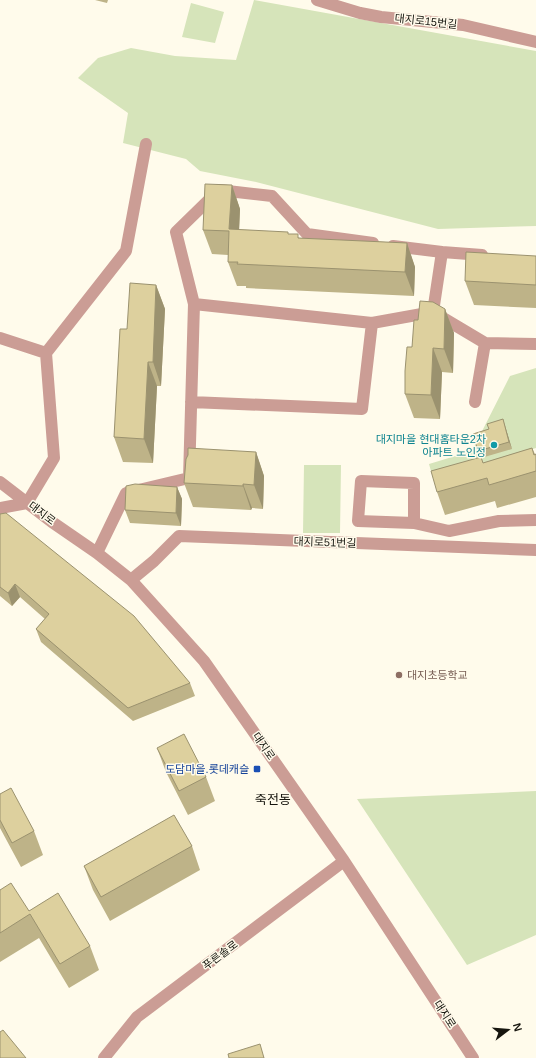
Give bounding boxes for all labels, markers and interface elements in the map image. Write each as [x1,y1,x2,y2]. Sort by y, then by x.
street label: 대지로15번길 [394,12,458,30]
place label: 대지마을 현대홈타운2차 아파트 노인정 [376,433,486,458]
marker: 대지마을 현대홈타운2차 아파트 노인정 [489,440,499,450]
street label: 대지로 [26,499,58,527]
street label: 대지로51번길 [293,535,357,549]
place label: 대지초등학교 [407,669,468,681]
marker: 대지초등학교 [394,670,404,680]
street label: 대지로 [250,730,278,762]
place label: 도담마을.롯데캐슬 [165,763,249,775]
marker: 도담마을.롯데캐슬 [252,764,262,774]
district label: 죽전동 [255,792,291,807]
street label: 푸른솔로 [200,938,240,972]
street label: 대지로 [432,998,458,1030]
north arrow [488,1010,528,1050]
text: N [511,1022,524,1033]

